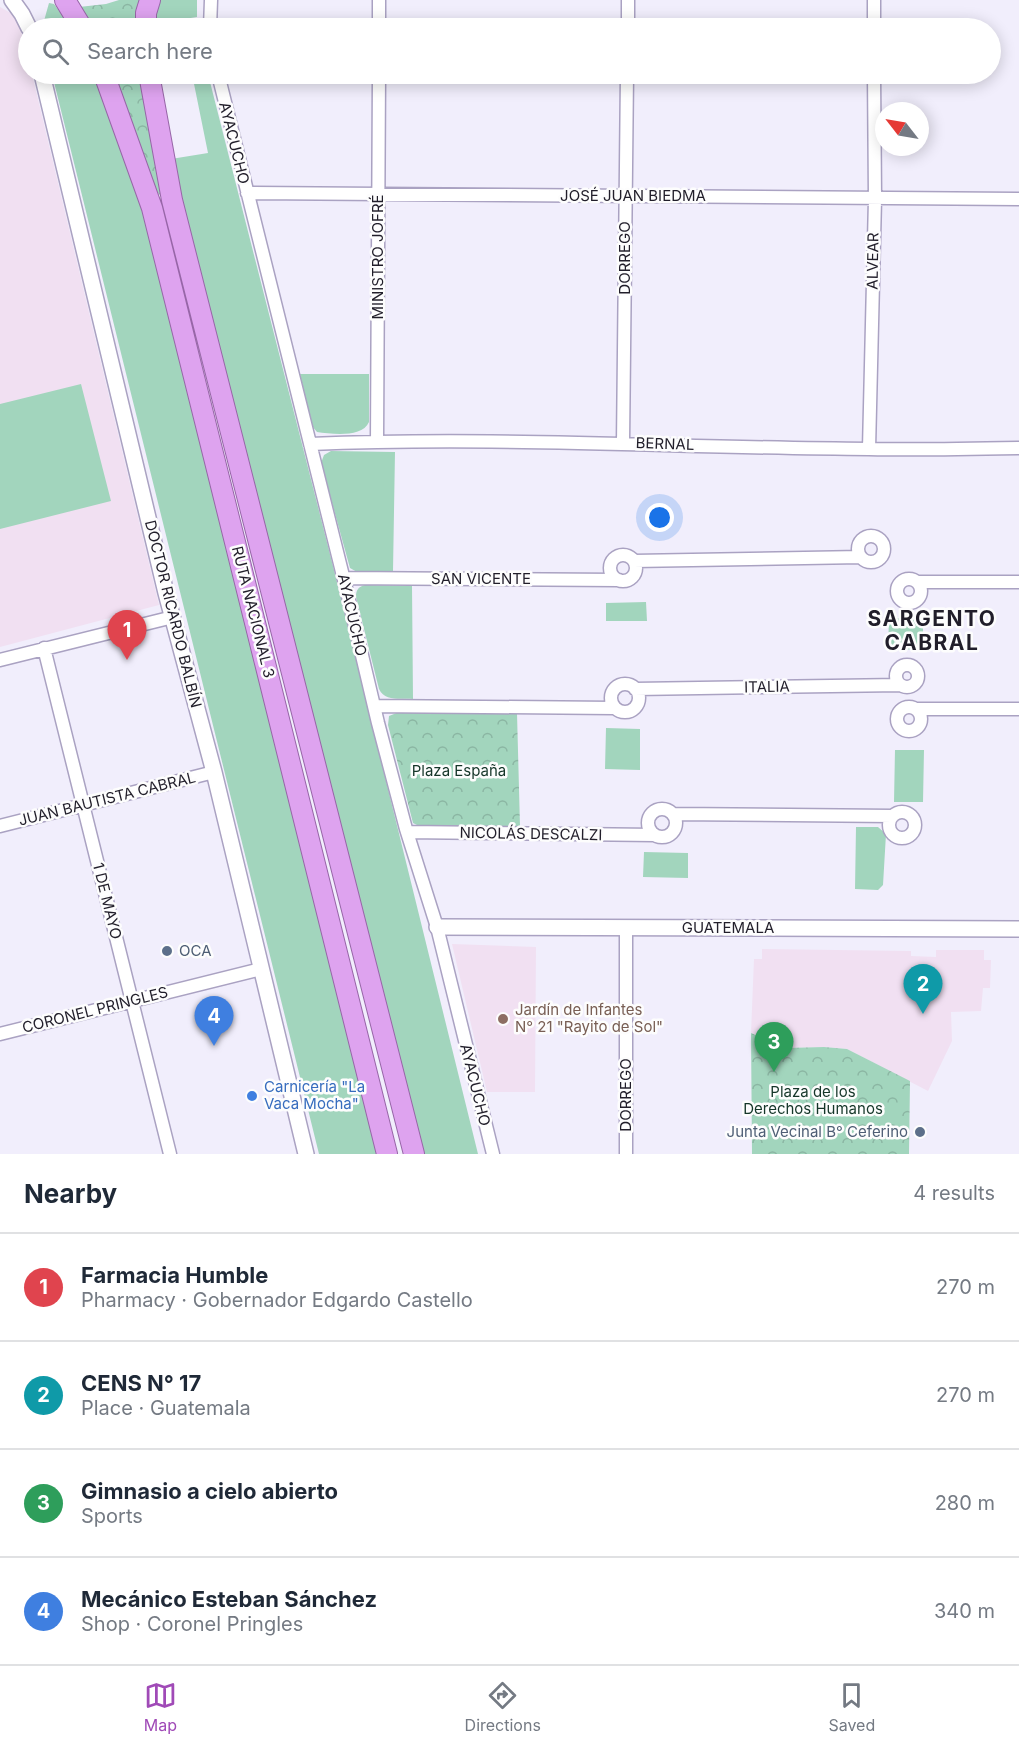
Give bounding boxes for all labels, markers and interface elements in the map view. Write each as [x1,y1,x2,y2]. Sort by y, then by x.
search box [18,18,1001,84]
icon: search [39,35,72,68]
text: Search here [87,38,213,64]
street label: AYACUCHO [215,100,254,186]
north arrow [875,102,929,156]
street label: JOSÉ JUAN BIEDMA [560,186,706,205]
street label: MINISTRO JOFRÉ [368,194,387,320]
street label: DORREGO [615,221,634,295]
street label: ALVEAR [863,232,883,290]
street label: BERNAL [635,433,695,454]
your location [645,503,674,532]
street label: DOCTOR RICARDO BALBÍN [141,518,206,710]
street label: RUTA NACIONAL 3 [228,544,279,680]
street label: SAN VICENTE [431,569,531,588]
street label: AYACUCHO [334,572,371,658]
district label: SARGENTO CABRAL [868,606,996,655]
pin: 1 [108,610,146,660]
street label: ITALIA [744,677,790,696]
park label: Plaza España [412,761,506,780]
street label: JUAN BAUTISTA CABRAL [16,767,197,830]
street label: NICOLÁS DESCALZI [459,823,603,844]
street label: 1 DE MAYO [89,861,126,941]
street label: GUATEMALA [682,918,774,937]
place label: OCA [179,941,211,960]
marker: OCA [160,944,174,958]
pin: 2 [904,964,942,1014]
street label: CORONEL PRINGLES [20,982,170,1037]
pin: 4 [194,996,234,1046]
place label: Jardín de Infantes N° 21 "Rayito de Sol" [515,1000,663,1036]
marker: Jardín de Infantes N° 21 "Rayito de Sol" [496,1012,510,1026]
pin: 3 [754,1022,794,1072]
street label: AYACUCHO [456,1042,495,1128]
street label: DORREGO [616,1058,635,1132]
place label: Carnicería "La Vaca Mocha" [264,1077,365,1113]
park label: Plaza de los Derechos Humanos [743,1082,883,1118]
marker: Carnicería "La Vaca Mocha" [245,1089,259,1103]
place label: Junta Vecinal B° Ceferino [727,1122,908,1141]
marker: Junta Vecinal B° Ceferino [913,1125,927,1139]
text: Nearby [24,1178,117,1209]
text: 4 results [913,1181,995,1205]
text: Farmacia Humble [81,1262,268,1288]
text: 1 [39,1275,48,1299]
text: 270 m [936,1275,995,1299]
text: Pharmacy · Gobernador Edgardo Castello [81,1288,473,1312]
text: CENS N° 17 [81,1370,201,1396]
text: 2 [37,1383,50,1407]
text: 270 m [936,1383,995,1407]
text: Place · Guatemala [81,1396,251,1420]
text: Gimnasio a cielo abierto [81,1478,338,1504]
text: 3 [37,1491,50,1515]
text: 280 m [935,1491,995,1515]
text: Sports [81,1504,143,1528]
text: Mecánico Esteban Sánchez [81,1586,377,1612]
text: 4 [37,1599,50,1623]
text: 340 m [934,1599,995,1623]
text: Shop · Coronel Pringles [81,1612,303,1636]
tab: Map [144,1679,177,1735]
tab: Directions [465,1679,541,1735]
tab: Saved [828,1679,875,1735]

